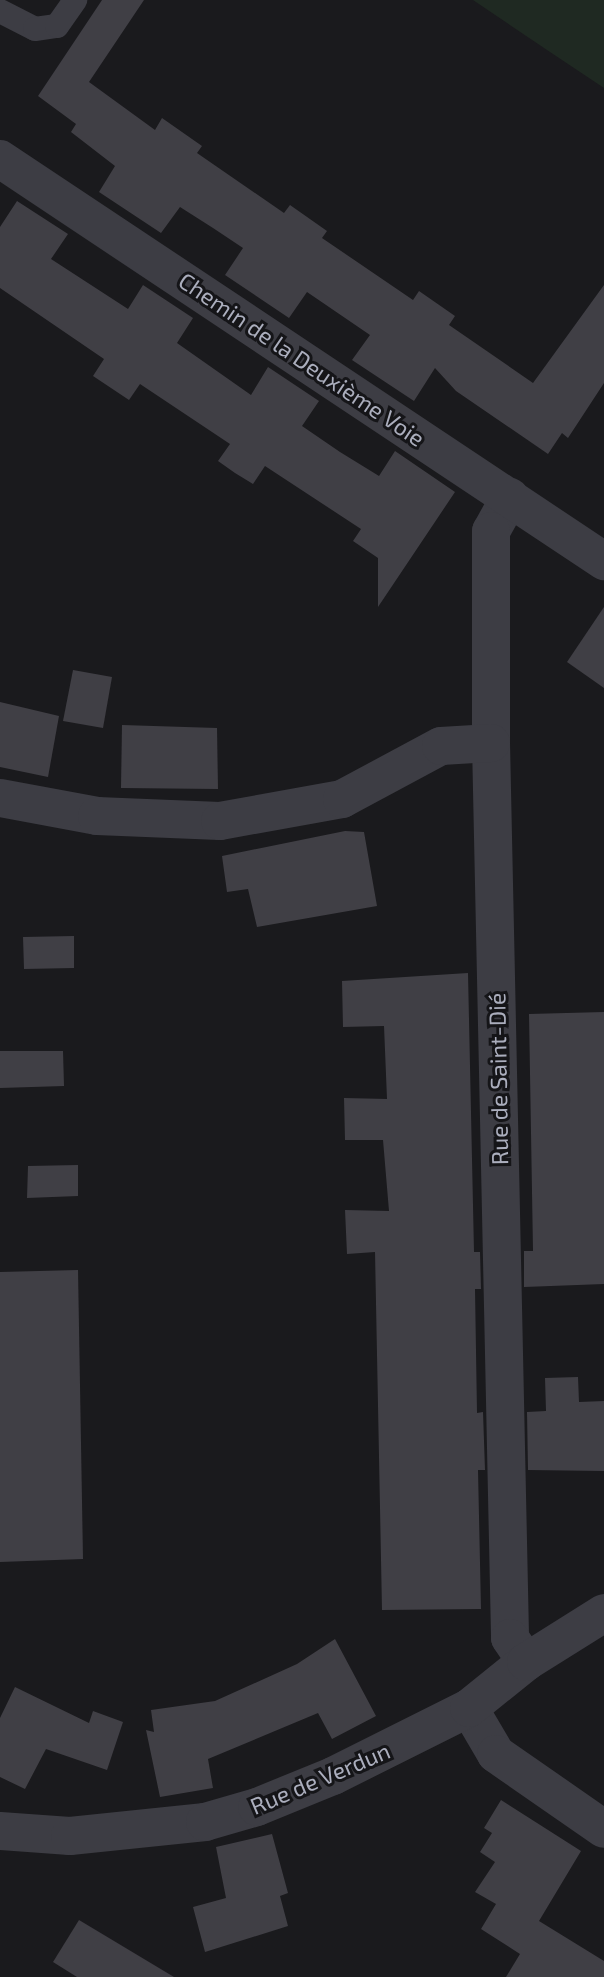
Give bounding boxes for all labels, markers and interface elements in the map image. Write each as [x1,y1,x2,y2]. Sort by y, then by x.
street label: Chemin de la Deuxième Voie [174,266,430,452]
street label: Rue de Saint-Dié [483,993,513,1165]
street label: Rue de Verdun [246,1736,394,1820]

